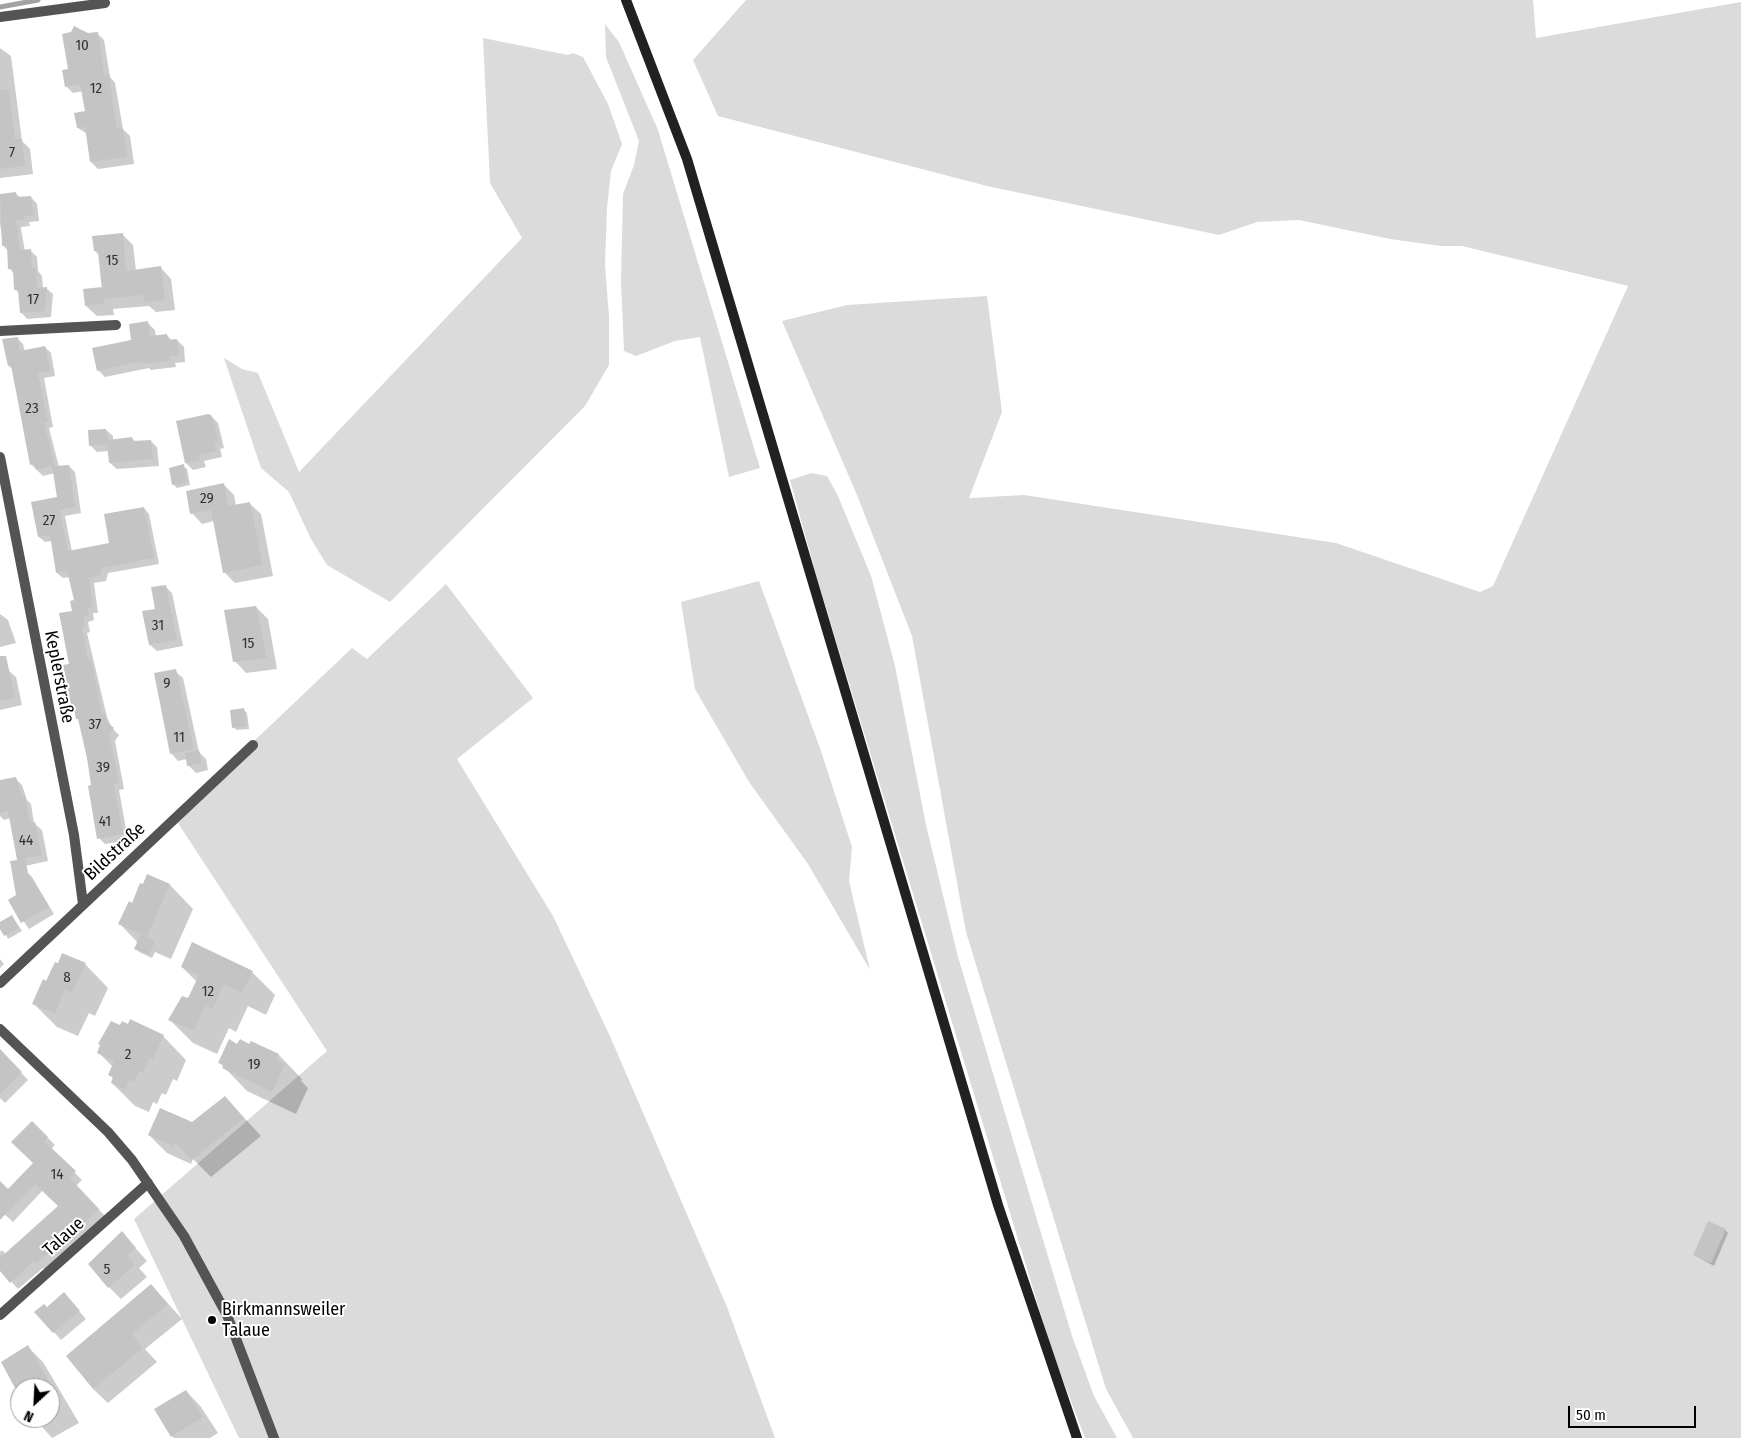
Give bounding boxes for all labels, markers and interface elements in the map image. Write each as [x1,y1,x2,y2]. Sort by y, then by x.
house number: 10 [75,37,89,55]
house number: 12 [90,80,102,98]
house number: 7 [9,144,15,162]
house number: 15 [106,252,118,270]
house number: 17 [27,291,39,309]
house number: 23 [25,400,39,418]
house number: 29 [200,490,214,508]
house number: 27 [43,512,55,530]
house number: 31 [152,617,164,635]
street label: Keplerstraße [39,629,79,725]
house number: 15 [242,635,254,653]
house number: 9 [163,675,171,693]
house number: 37 [89,716,101,734]
house number: 11 [173,729,185,747]
house number: 39 [96,759,110,777]
house number: 41 [99,813,111,831]
street label: Bildstraße [80,818,150,886]
house number: 44 [19,832,33,850]
house number: 8 [63,969,71,987]
house number: 12 [202,983,214,1001]
house number: 2 [125,1046,131,1064]
house number: 19 [247,1056,261,1074]
house number: 14 [50,1166,64,1184]
street label: Talaue [39,1213,89,1261]
house number: 5 [104,1261,110,1279]
place label: Birkmannsweiler Talaue [222,1299,345,1342]
marker: Birkmannsweiler Talaue [206,1314,218,1326]
north arrow [10,1378,60,1428]
scale bar [1571,1396,1698,1428]
text: 50 m [1576,1406,1606,1424]
text: N [21,1407,36,1426]

